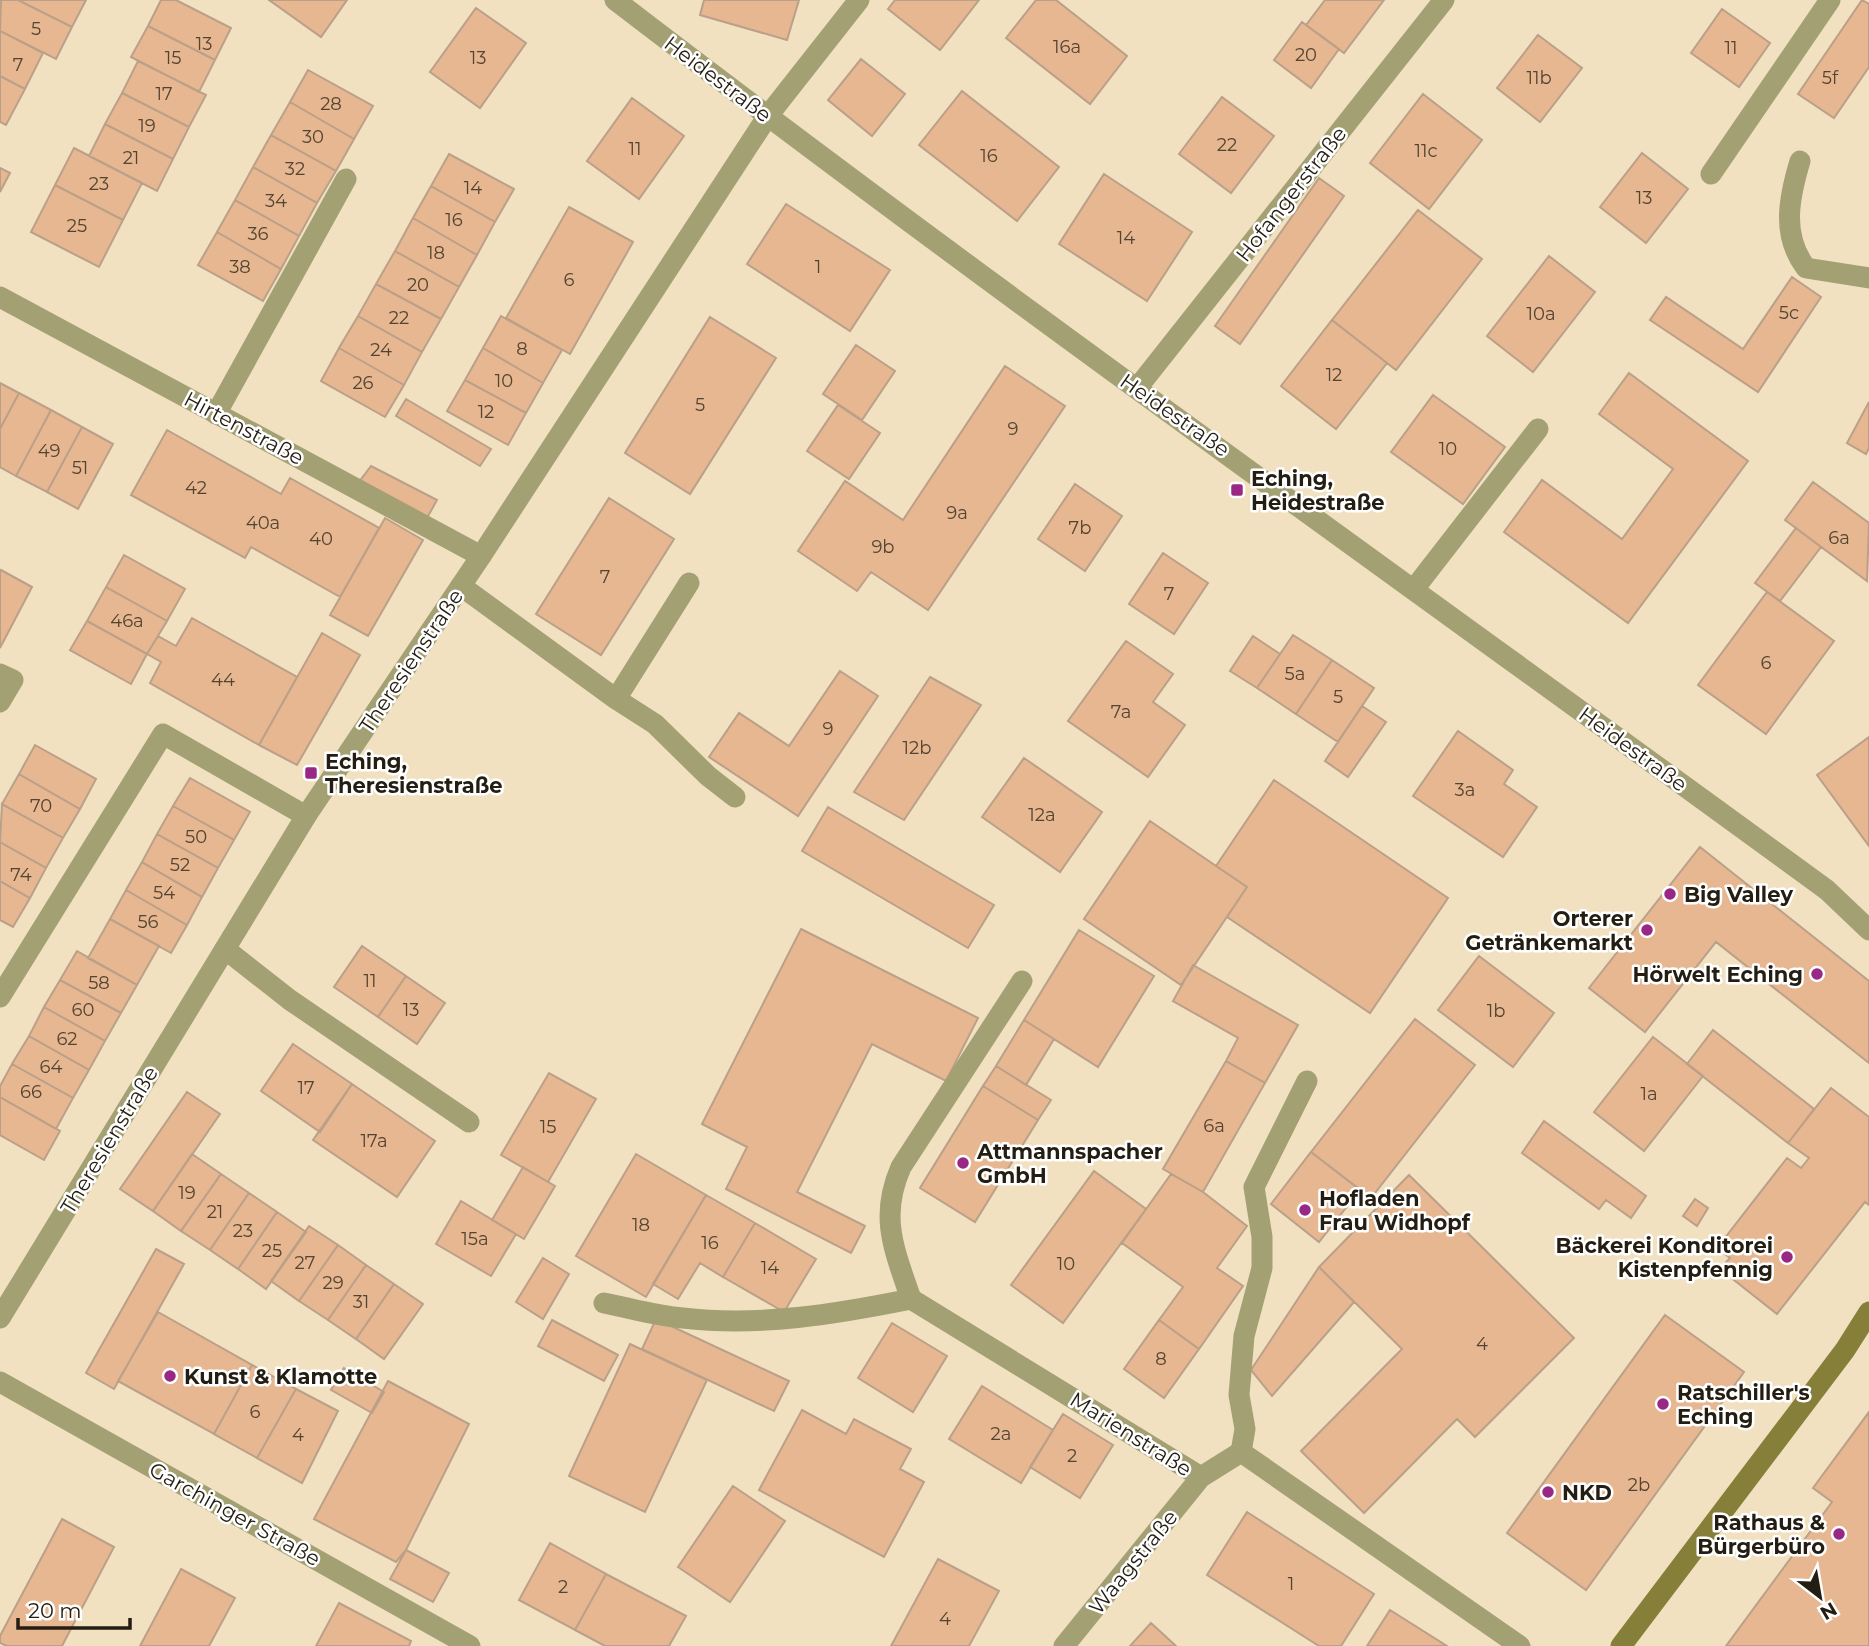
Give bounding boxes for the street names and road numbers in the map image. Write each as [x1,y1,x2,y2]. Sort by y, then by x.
street label: Heidestraße [659,31,777,127]
street label: Hofangerstraße [1230,121,1352,267]
street label: Heidestraße [1115,368,1235,462]
street label: Hirtenstraße [180,386,308,470]
street label: Theresienstraße [354,584,468,738]
street label: Heidestraße [1574,701,1692,797]
street label: Theresienstraße [55,1062,163,1218]
street label: Marienstraße [1066,1387,1196,1481]
street label: Garchinger Straße [145,1457,325,1571]
street label: Waagstraße [1083,1505,1183,1619]

